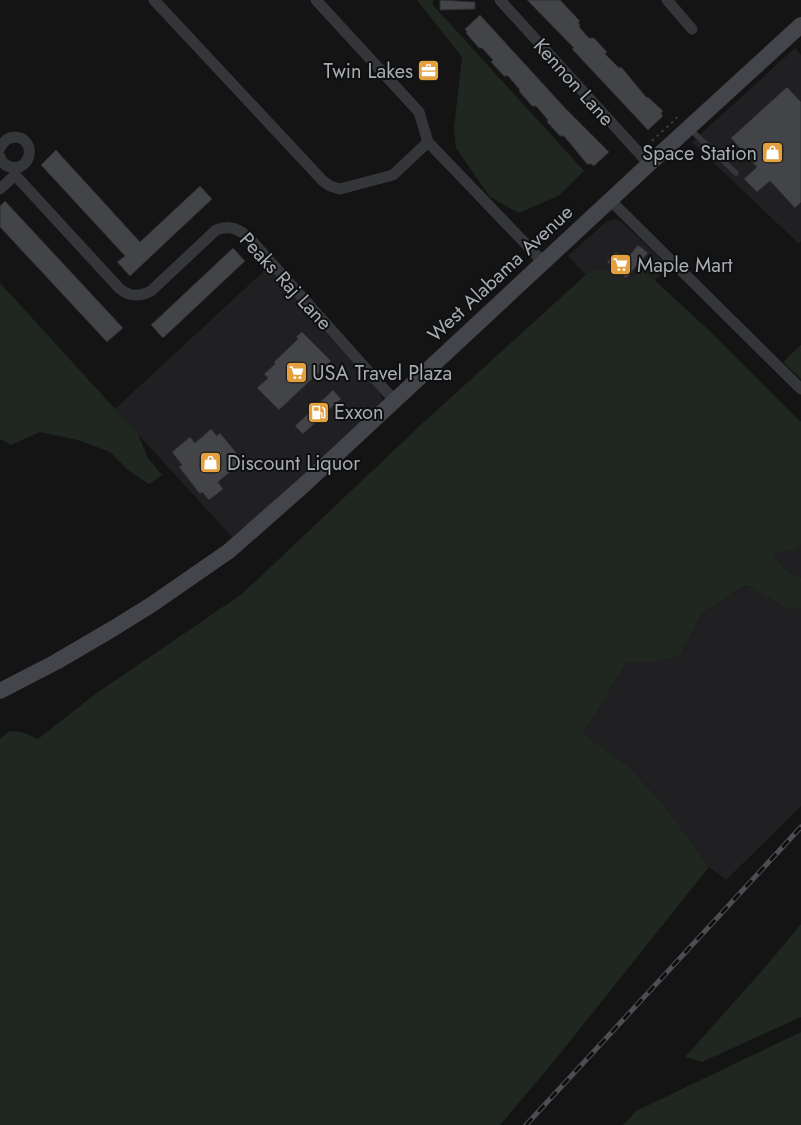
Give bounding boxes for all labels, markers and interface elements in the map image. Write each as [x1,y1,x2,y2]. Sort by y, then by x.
street label: Kennon Lane [526,32,621,132]
place label: Twin Lakes [324,57,413,86]
office icon: Twin Lakes [417,59,441,83]
place label: Space Station [642,139,757,168]
shop icon: Space Station [761,141,785,165]
street label: West Alabama Avenue [421,198,579,349]
street label: Peaks Raj Lane [233,226,339,337]
place label: Maple Mart [637,251,733,280]
supermarket icon: Maple Mart [609,253,633,277]
place label: USA Travel Plaza [312,359,452,388]
supermarket icon: USA Travel Plaza [284,361,308,385]
place label: Exxon [334,398,384,427]
fuel station icon: Exxon [306,400,330,424]
place label: Discount Liquor [227,449,360,478]
shop icon: Discount Liquor [199,451,223,475]

